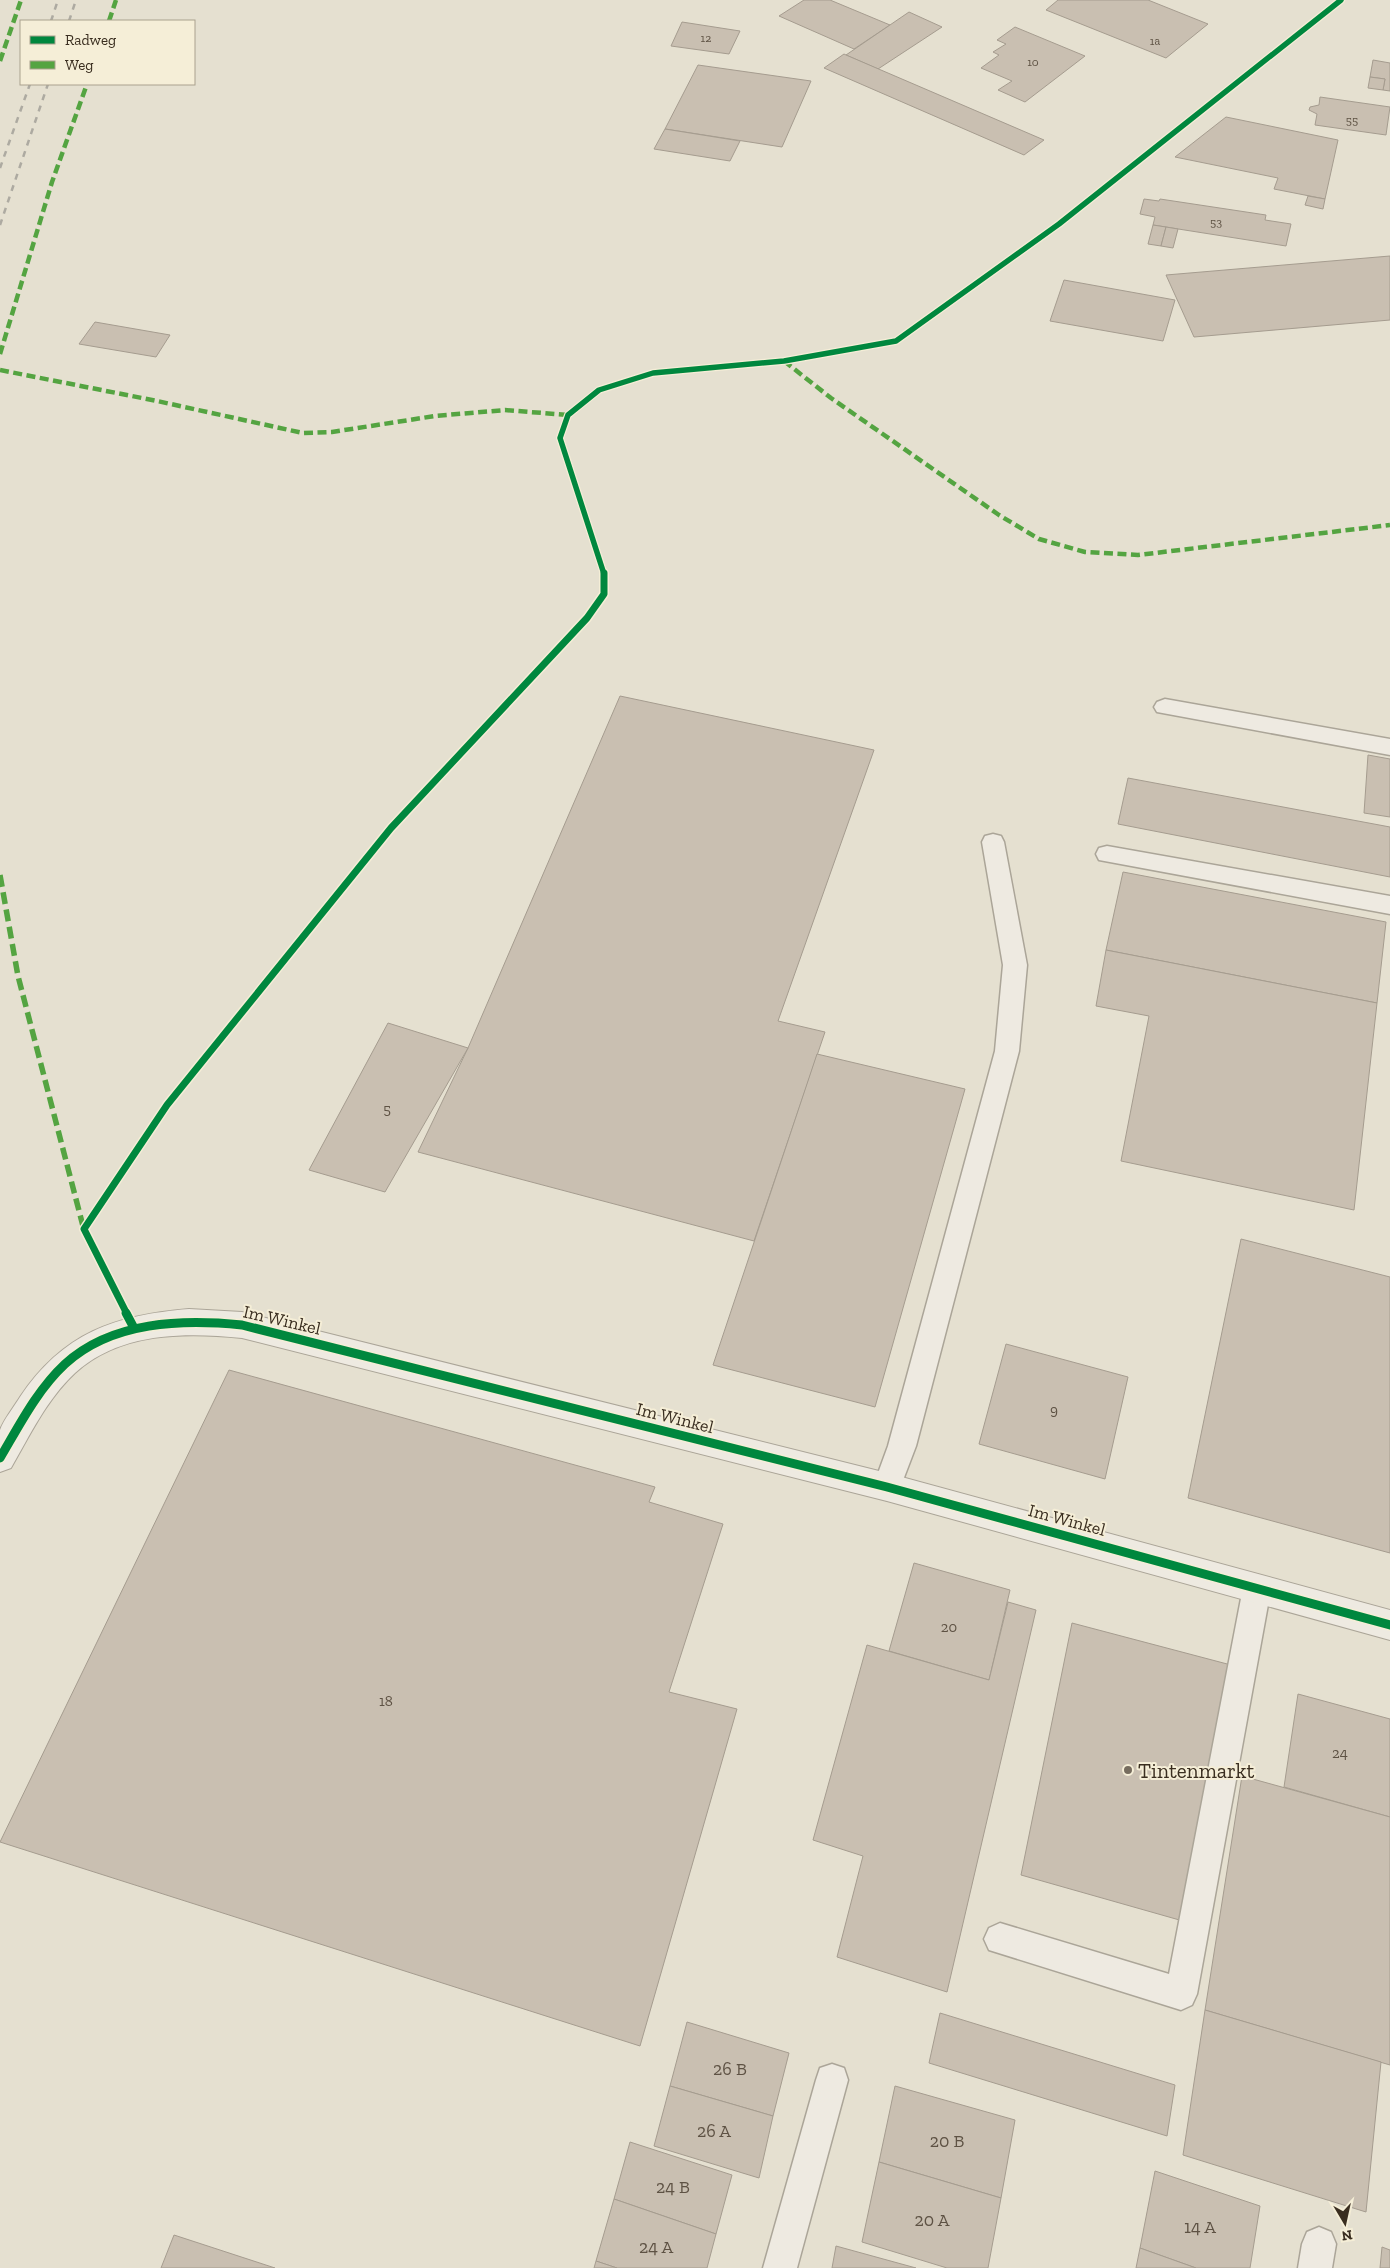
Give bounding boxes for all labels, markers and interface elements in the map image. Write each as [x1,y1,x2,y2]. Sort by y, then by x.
legend [20,20,195,85]
text: Radweg [65,31,116,49]
house number: 12 [701,31,711,45]
house number: 1a [1150,34,1160,48]
house number: 10 [1027,55,1039,69]
text: Weg [65,56,94,74]
house number: 55 [1346,113,1358,127]
house number: 53 [1210,215,1222,229]
house number: 5 [383,1100,391,1118]
street label: Im Winkel [241,1300,323,1340]
street label: Im Winkel [634,1398,716,1438]
house number: 9 [1050,1401,1058,1419]
street label: Im Winkel [1026,1499,1108,1541]
house number: 20 [941,1618,957,1636]
house number: 18 [379,1692,393,1710]
house number: 24 [1332,1744,1348,1762]
place label: Tintenmarkt [1138,1758,1255,1783]
marker: Tintenmarkt [1122,1764,1134,1776]
house number: 26 B [713,2058,747,2080]
house number: 26 A [697,2120,731,2142]
house number: 20 B [930,2130,964,2152]
house number: 24 B [656,2176,690,2198]
north arrow [1320,2198,1370,2248]
house number: 20 A [915,2209,950,2231]
house number: 14 A [1184,2216,1216,2238]
text: N [1340,2226,1354,2245]
house number: 24 A [639,2236,673,2258]

